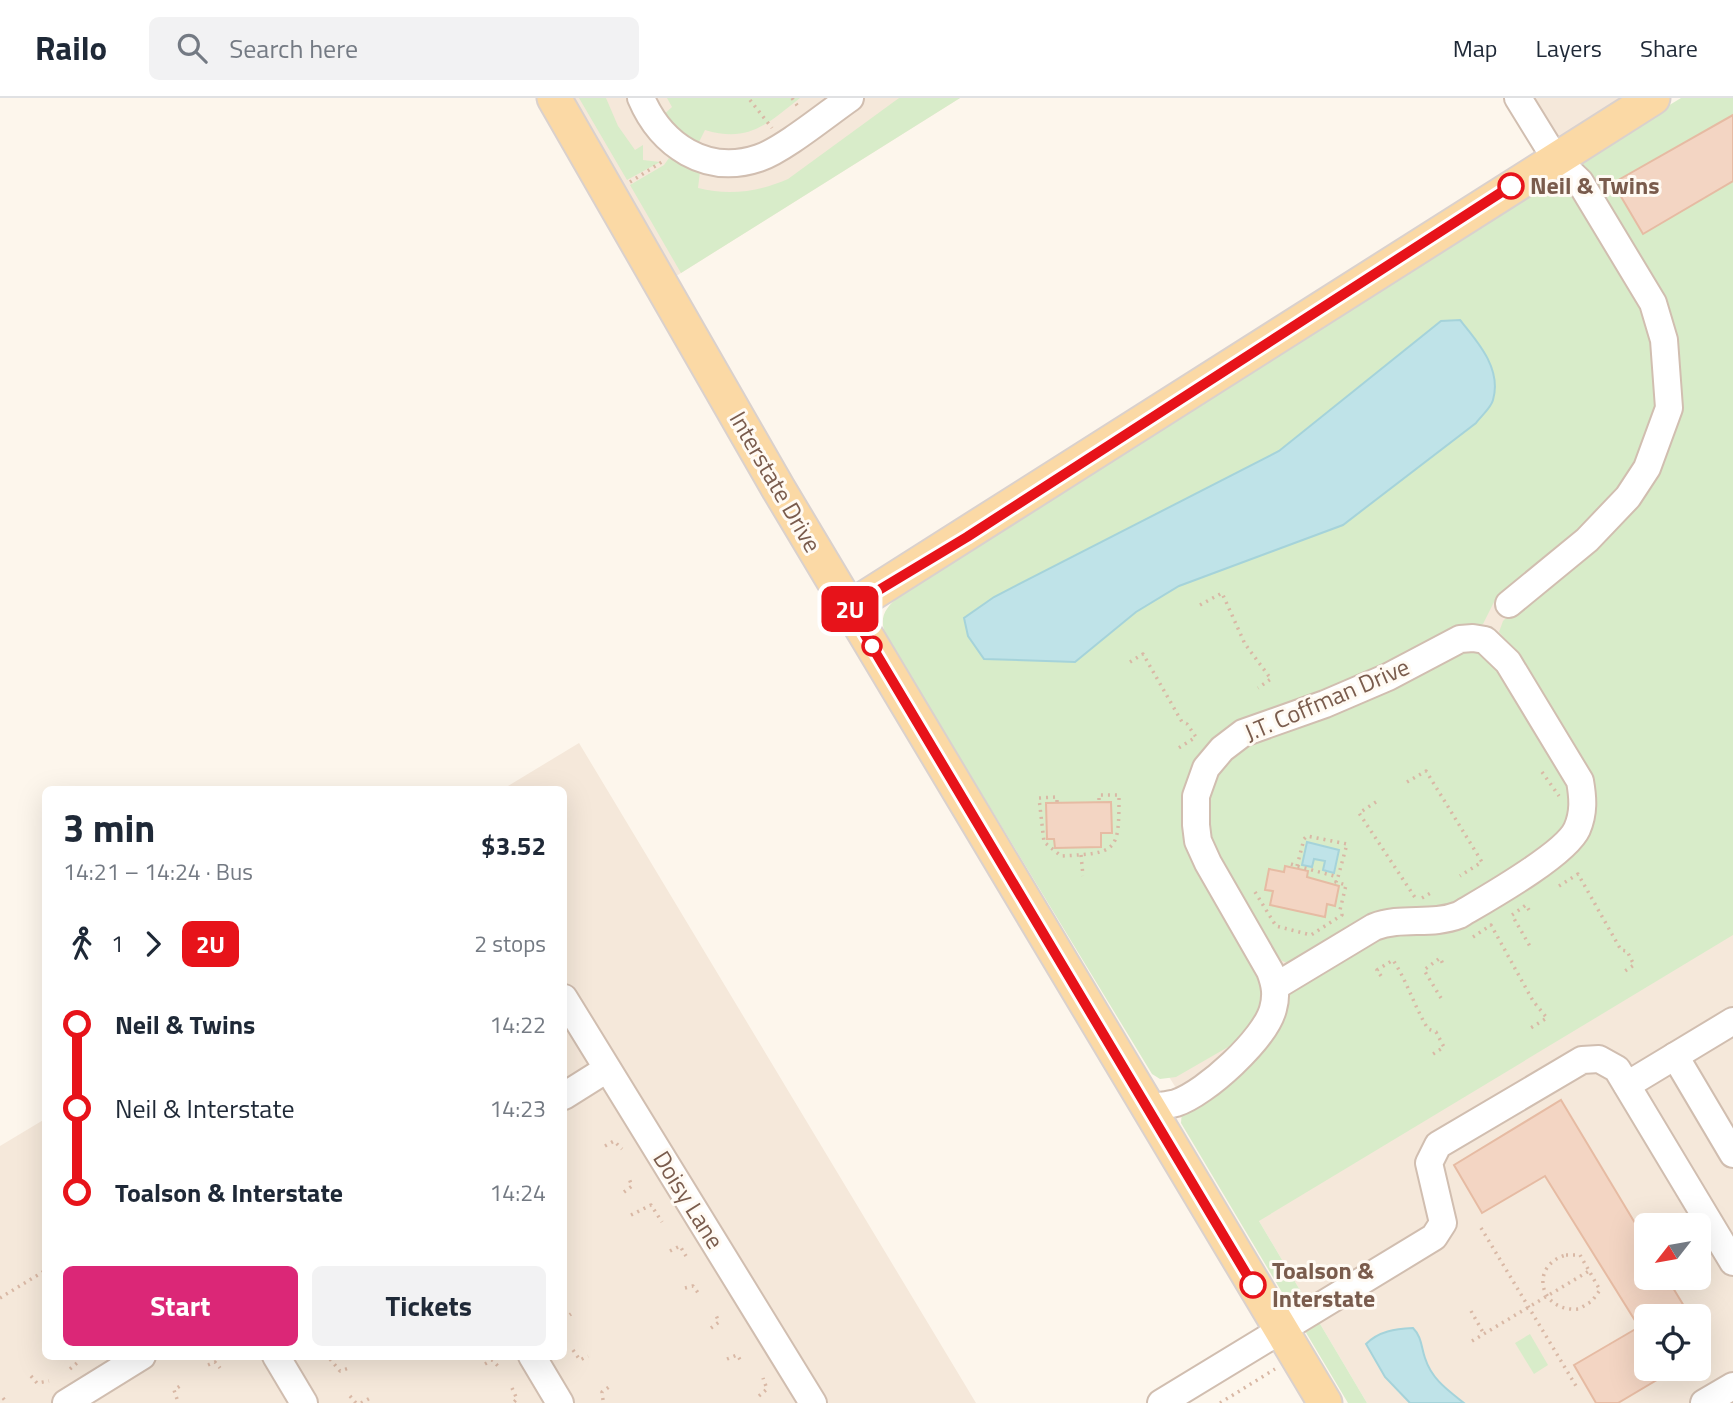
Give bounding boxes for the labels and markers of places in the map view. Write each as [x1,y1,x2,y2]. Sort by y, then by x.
place label: Neil & Twins [1530,167,1660,203]
marker: Neil & Twins [1498,173,1524,199]
unlabelled marker [862,636,882,656]
place label: Toalson & Interstate [1272,1252,1375,1316]
marker: Toalson & Interstate [1240,1272,1266,1298]

